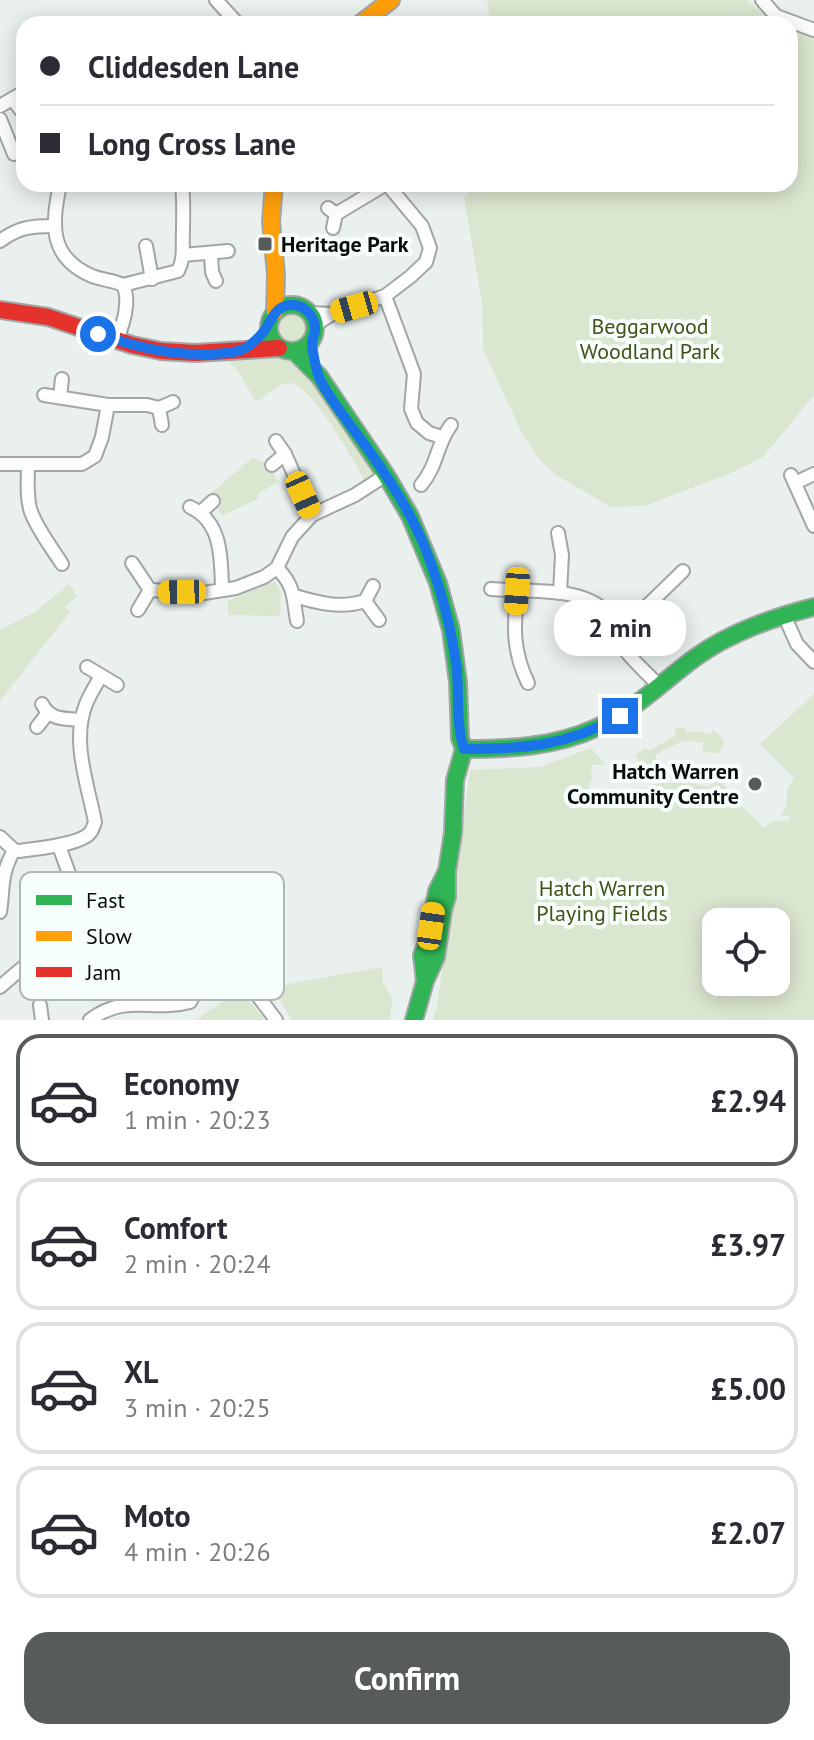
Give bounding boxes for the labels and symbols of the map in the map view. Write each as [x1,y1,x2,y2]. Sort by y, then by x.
place label: Heritage Park [281,230,409,258]
marker: Heritage Park [256,235,274,253]
car [328,289,380,325]
park label: Beggarwood Woodland Park [580,312,721,365]
route start [80,316,116,352]
car [282,468,324,522]
car [503,566,531,616]
car [158,580,206,604]
callout: 2 min [554,600,686,656]
route end [602,698,638,734]
place label: Hatch Warren Community Centre [567,757,739,810]
marker: Hatch Warren Community Centre [746,775,764,793]
legend [20,872,284,1000]
park label: Hatch Warren Playing Fields [536,874,668,927]
text: Fast [86,886,126,914]
car [416,901,446,951]
text: Slow [86,922,132,950]
text: Jam [85,958,121,986]

